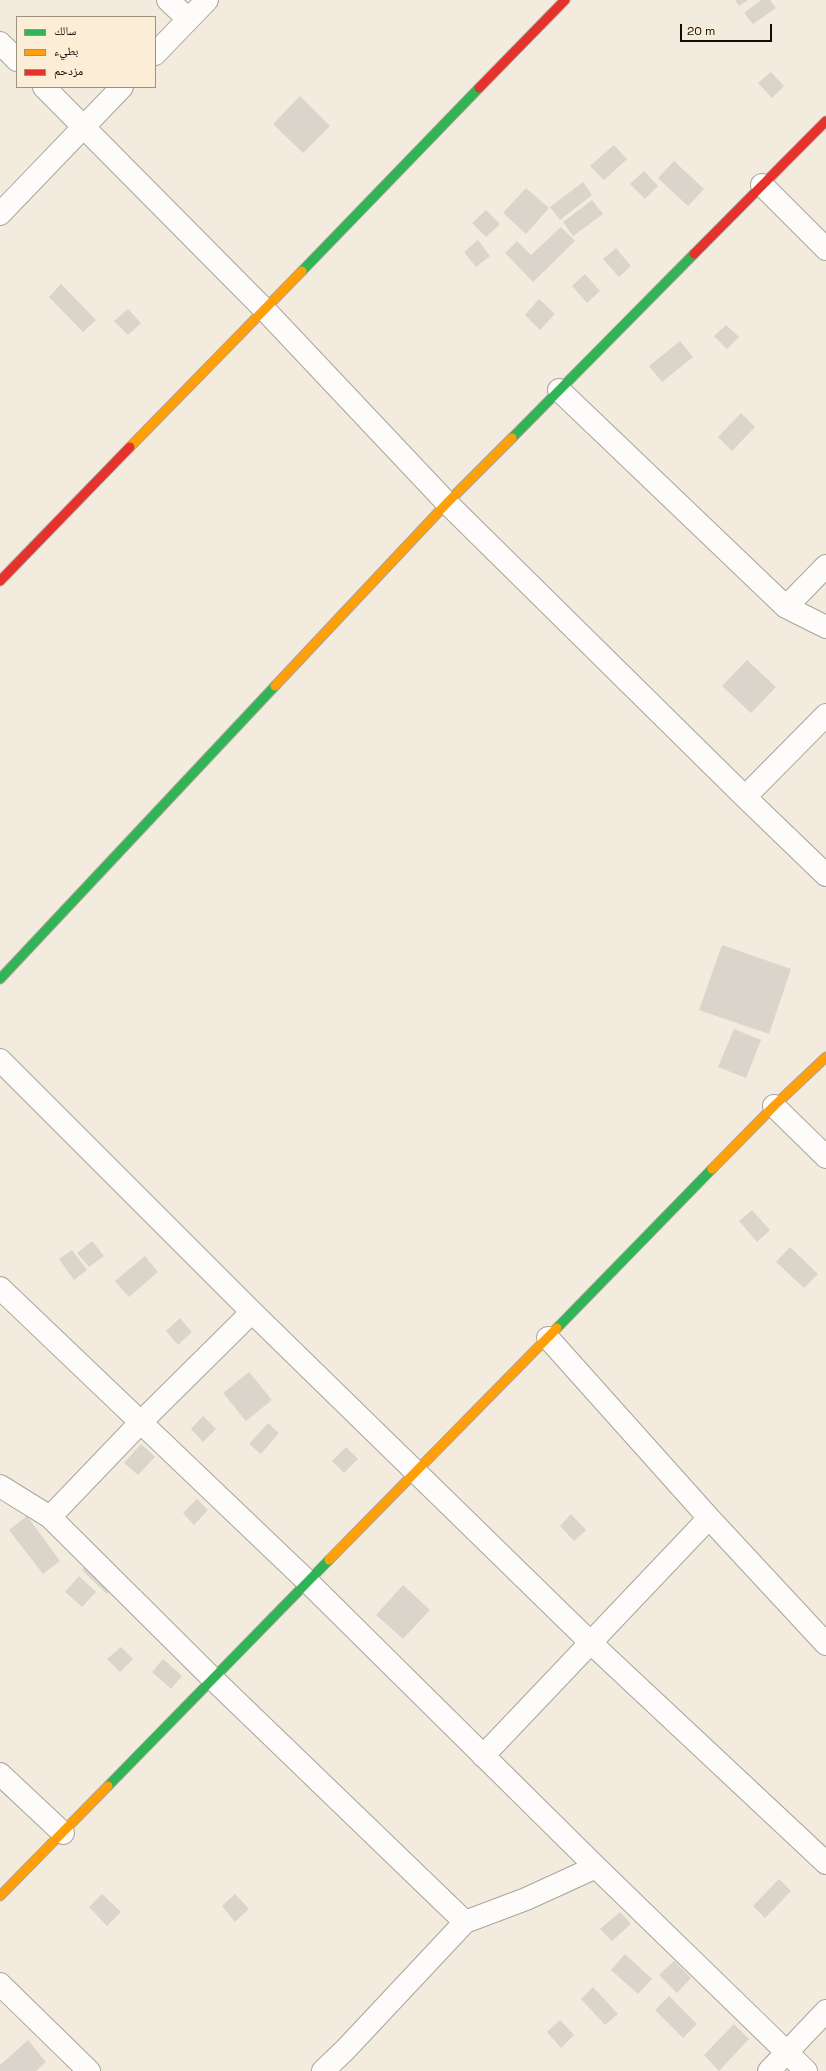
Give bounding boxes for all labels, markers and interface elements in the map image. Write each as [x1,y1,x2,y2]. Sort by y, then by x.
legend [16,16,156,88]
scale bar [682,16,774,42]
text: سالك [54,23,76,39]
text: 20 m [687,23,715,39]
text: بطيء [54,43,78,59]
text: مزدحم [54,63,83,79]

